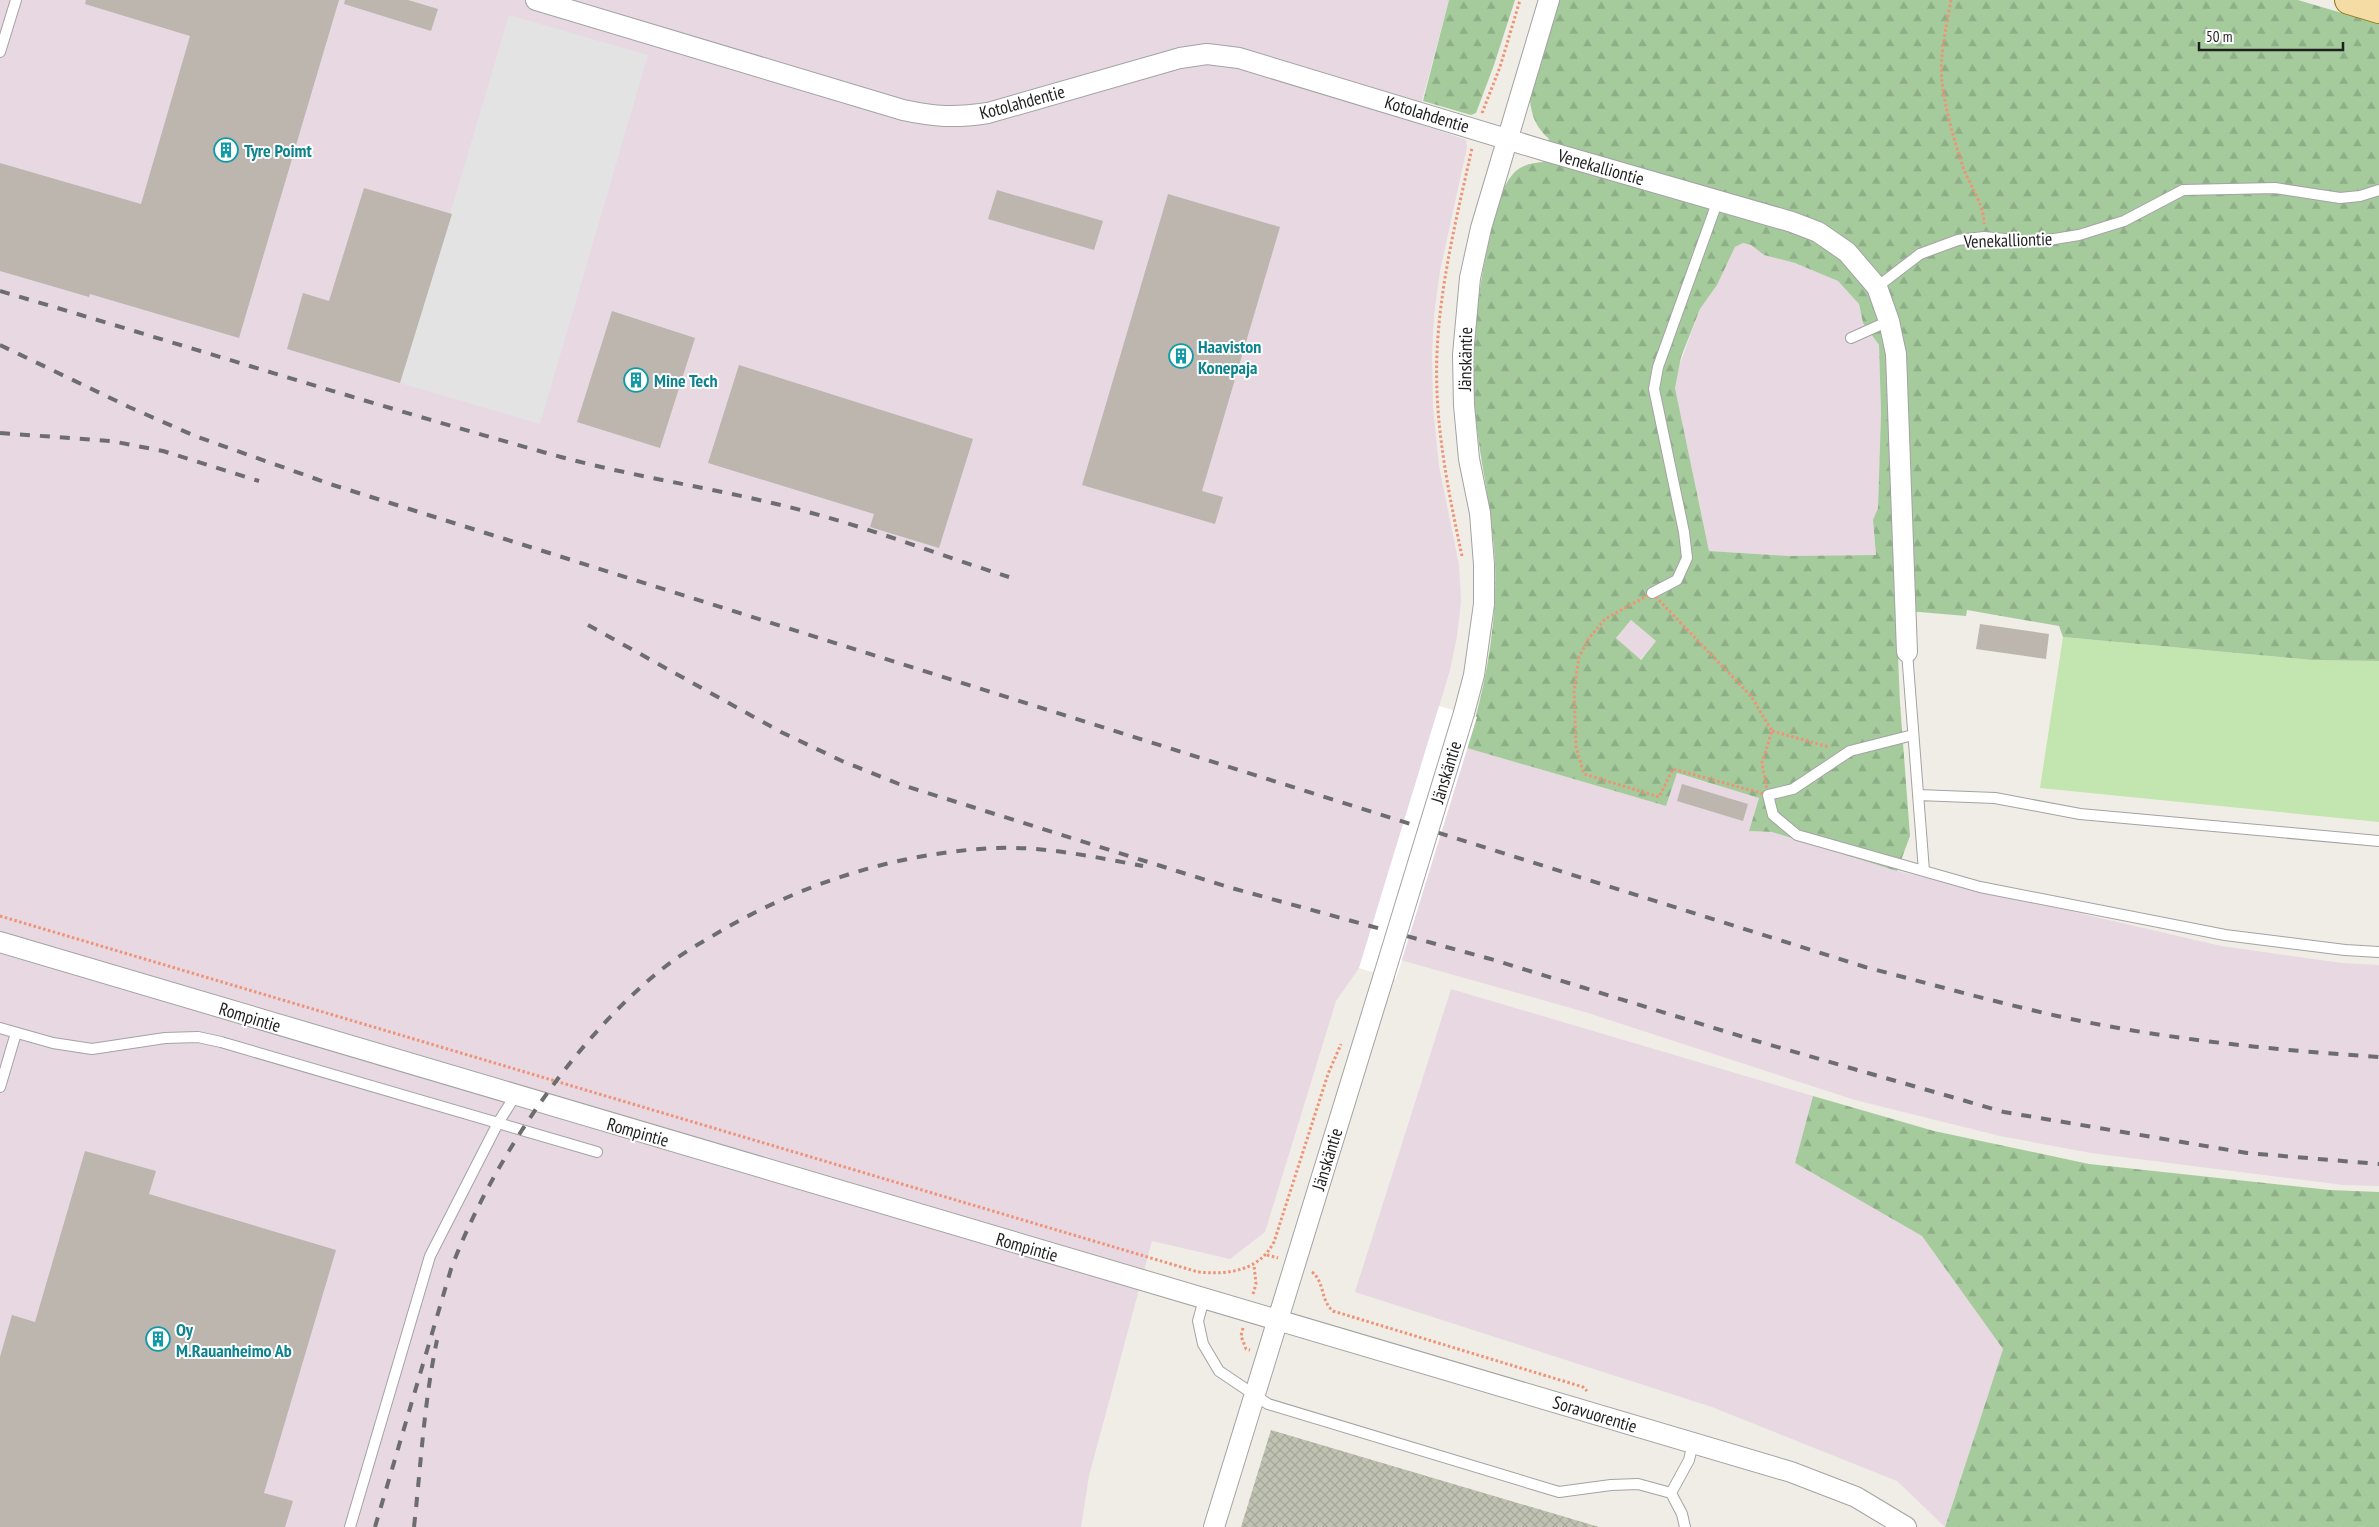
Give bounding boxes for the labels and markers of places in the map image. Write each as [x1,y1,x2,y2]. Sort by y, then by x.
building icon: Tyre Poimt [213,137,239,163]
place label: Tyre Poimt [244,139,313,162]
place label: Haaviston Konepaja [1198,335,1261,379]
building icon: Haaviston Konepaja [1168,343,1194,369]
building icon: Mine Tech [623,367,649,393]
place label: Mine Tech [654,369,718,392]
place label: Oy M.Rauanheimo Ab [176,1318,292,1362]
building icon: Oy M.Rauanheimo Ab [145,1326,171,1352]

